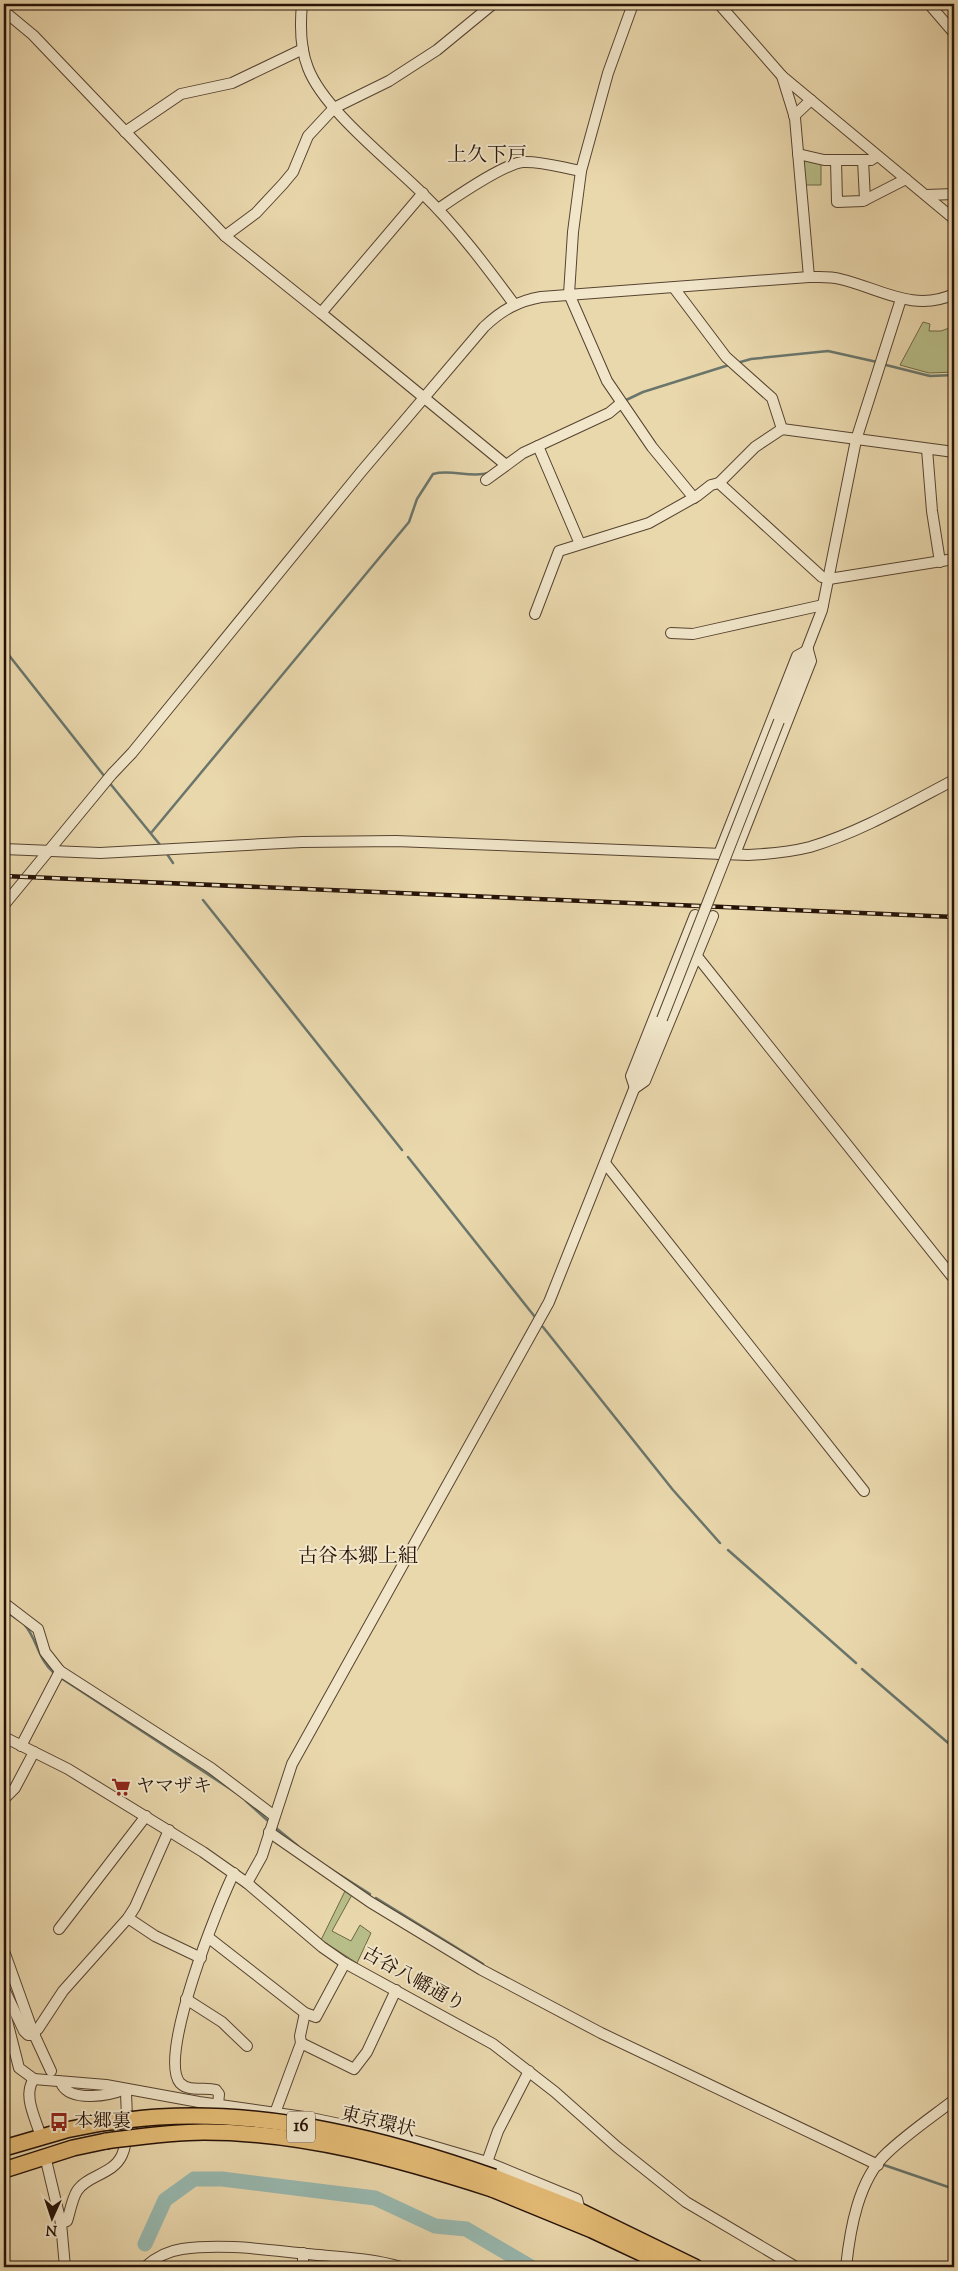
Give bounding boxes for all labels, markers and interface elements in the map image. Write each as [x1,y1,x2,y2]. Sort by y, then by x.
district label: 上久下戸 [447,142,527,171]
district label: 古谷本郷上組 [298,1543,418,1572]
place label: ヤマザキ [136,1774,212,1801]
supermarket icon: ヤマザキ [110,1776,132,1798]
street label: 古谷八幡通り [357,1941,469,2019]
street label: 東京環状 [338,2101,418,2145]
place label: 本郷裏 [74,2109,131,2136]
bus stop icon: 本郷裏 [48,2111,70,2133]
road number: 16 [287,2112,315,2142]
north arrow [28,2194,78,2244]
text: N [45,2219,58,2239]

